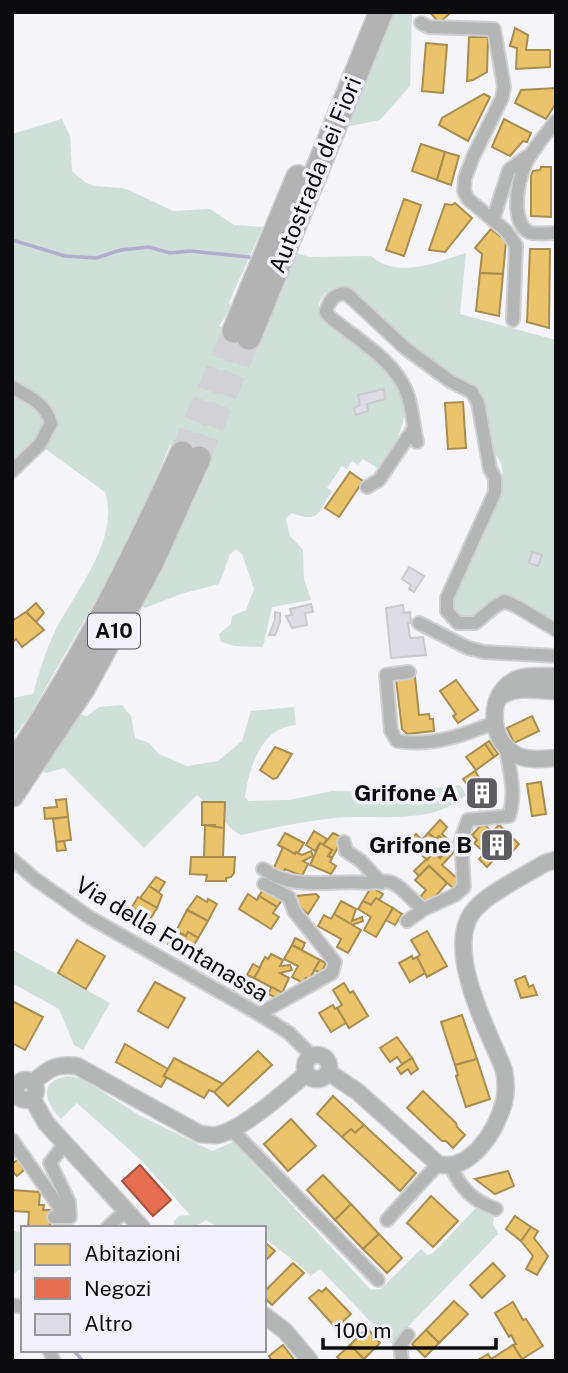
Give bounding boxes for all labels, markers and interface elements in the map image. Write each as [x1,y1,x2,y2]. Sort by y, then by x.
street label: Autostrada dei Fiori [263,73,366,277]
road number: A10 [88,614,140,648]
building icon: Grifone A [463,774,501,812]
place label: Grifone A [354,779,458,806]
building icon: Grifone B [478,826,516,864]
place label: Grifone B [369,831,472,858]
street label: Via della Fontanassa [71,870,274,1007]
legend [21,1226,266,1352]
text: Abitazioni [84,1241,181,1266]
text: Negozi [84,1276,151,1301]
scale bar [323,1306,496,1350]
text: Altro [84,1311,133,1336]
text: 100 m [334,1318,391,1343]

